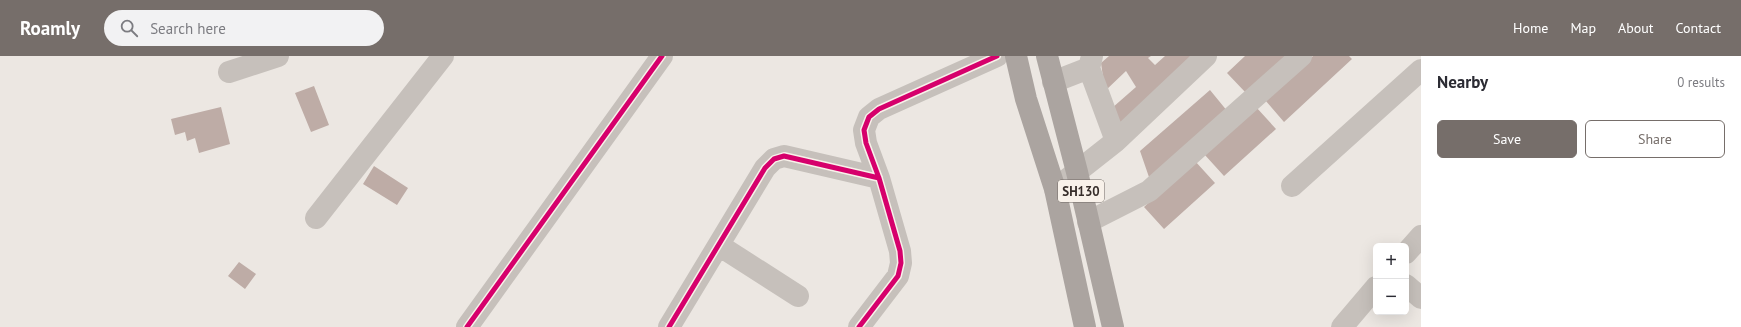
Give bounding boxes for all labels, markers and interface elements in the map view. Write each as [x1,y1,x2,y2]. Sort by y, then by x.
search box [104,10,384,46]
text: Roamly [20,16,80,40]
icon: search [118,17,140,39]
text: Search here [150,19,226,38]
text: Home [1513,19,1548,37]
text: Map [1570,19,1596,37]
text: About [1618,19,1654,37]
text: Contact [1676,19,1721,37]
text: Nearby [1437,71,1488,93]
text: 0 results [1677,74,1725,91]
button: Save [1437,120,1577,158]
button: Share [1585,120,1725,158]
road number: SH130 [1058,180,1104,202]
map controls [1373,243,1409,315]
button: + [1373,243,1409,279]
button: − [1373,279,1409,315]

